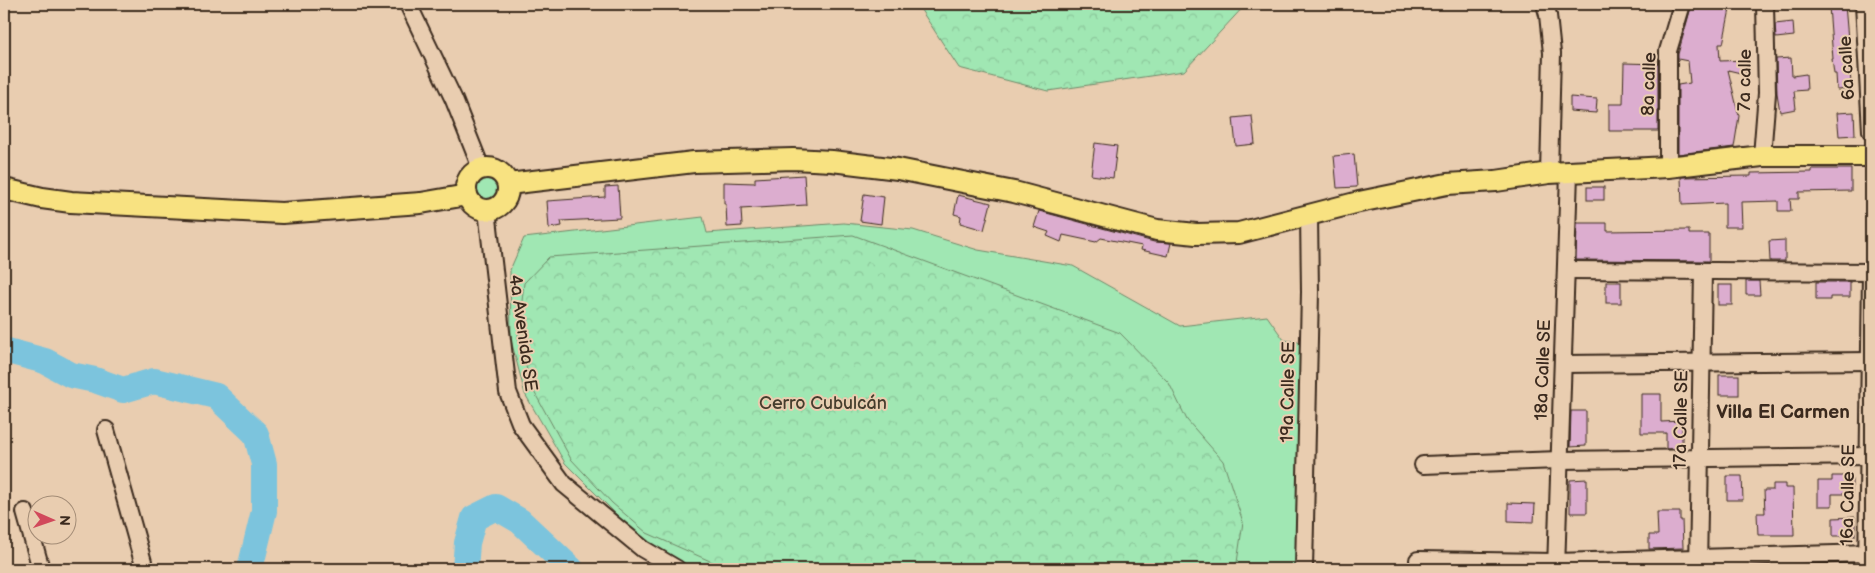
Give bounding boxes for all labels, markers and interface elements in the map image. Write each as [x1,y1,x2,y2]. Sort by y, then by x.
street label: 6a calle [1835,35,1859,101]
street label: 7a calle [1734,48,1756,111]
street label: 8a calle [1637,51,1661,116]
street label: 4a Avenida SE [504,273,542,393]
street label: 18a Calle SE [1531,319,1555,421]
street label: 19a Calle SE [1277,341,1299,443]
street label: 17a Calle SE [1670,370,1692,470]
park label: Cerro Cubulcán [759,393,887,414]
district label: Villa El Carmen [1716,401,1850,424]
street label: 16a Calle SE [1837,444,1859,546]
north arrow [28,496,78,546]
text: N [56,515,73,526]

